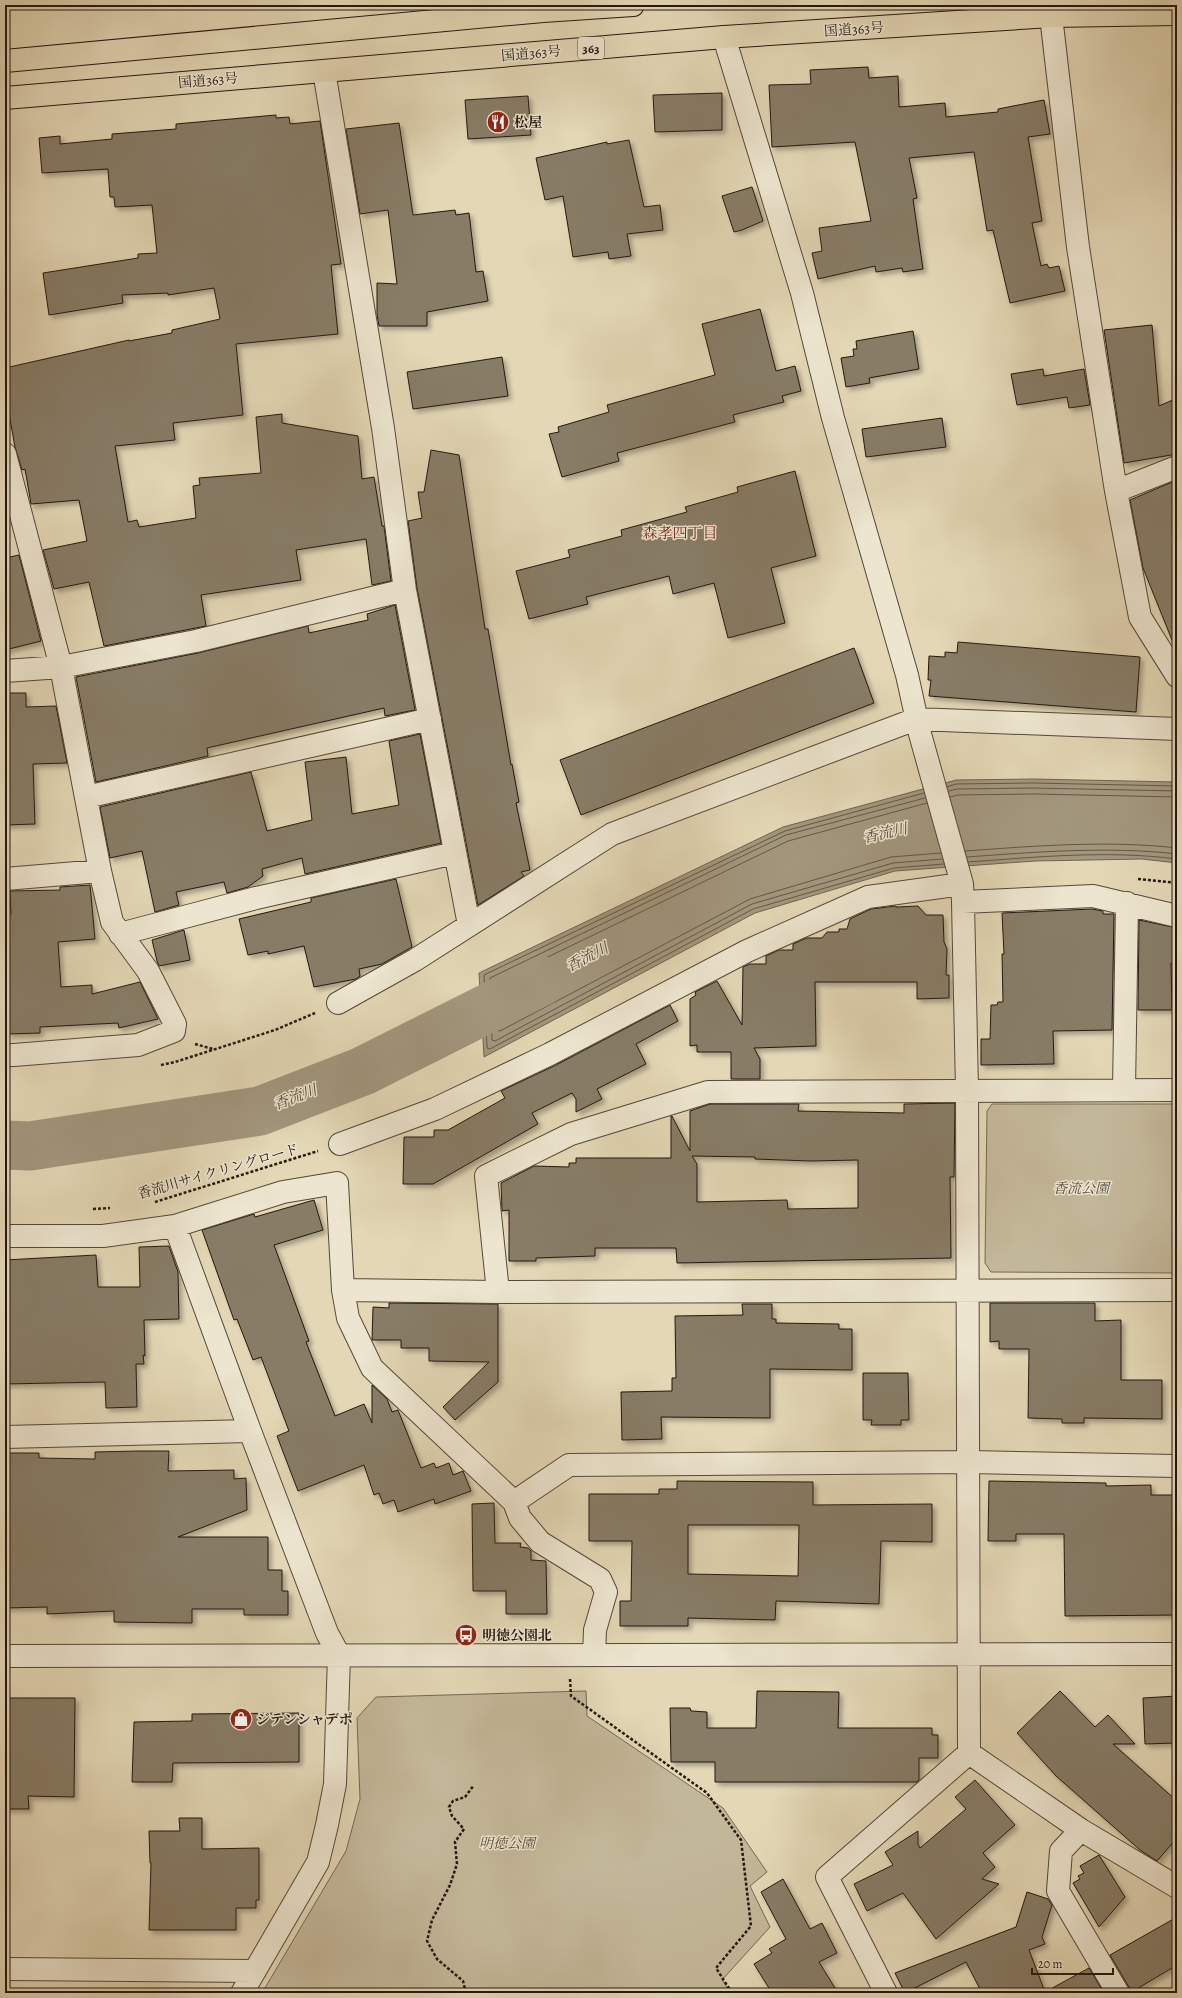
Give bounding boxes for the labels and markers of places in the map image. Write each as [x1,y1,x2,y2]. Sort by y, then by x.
restaurant icon: 松屋 [485,109,511,135]
place label: 松屋 [514,113,542,132]
bus stop icon: 明徳公園北 [453,1622,479,1648]
place label: 明徳公園北 [482,1626,552,1645]
shop icon: ジテンシャデポ [228,1706,254,1732]
place label: ジテンシャデポ [256,1710,353,1729]

